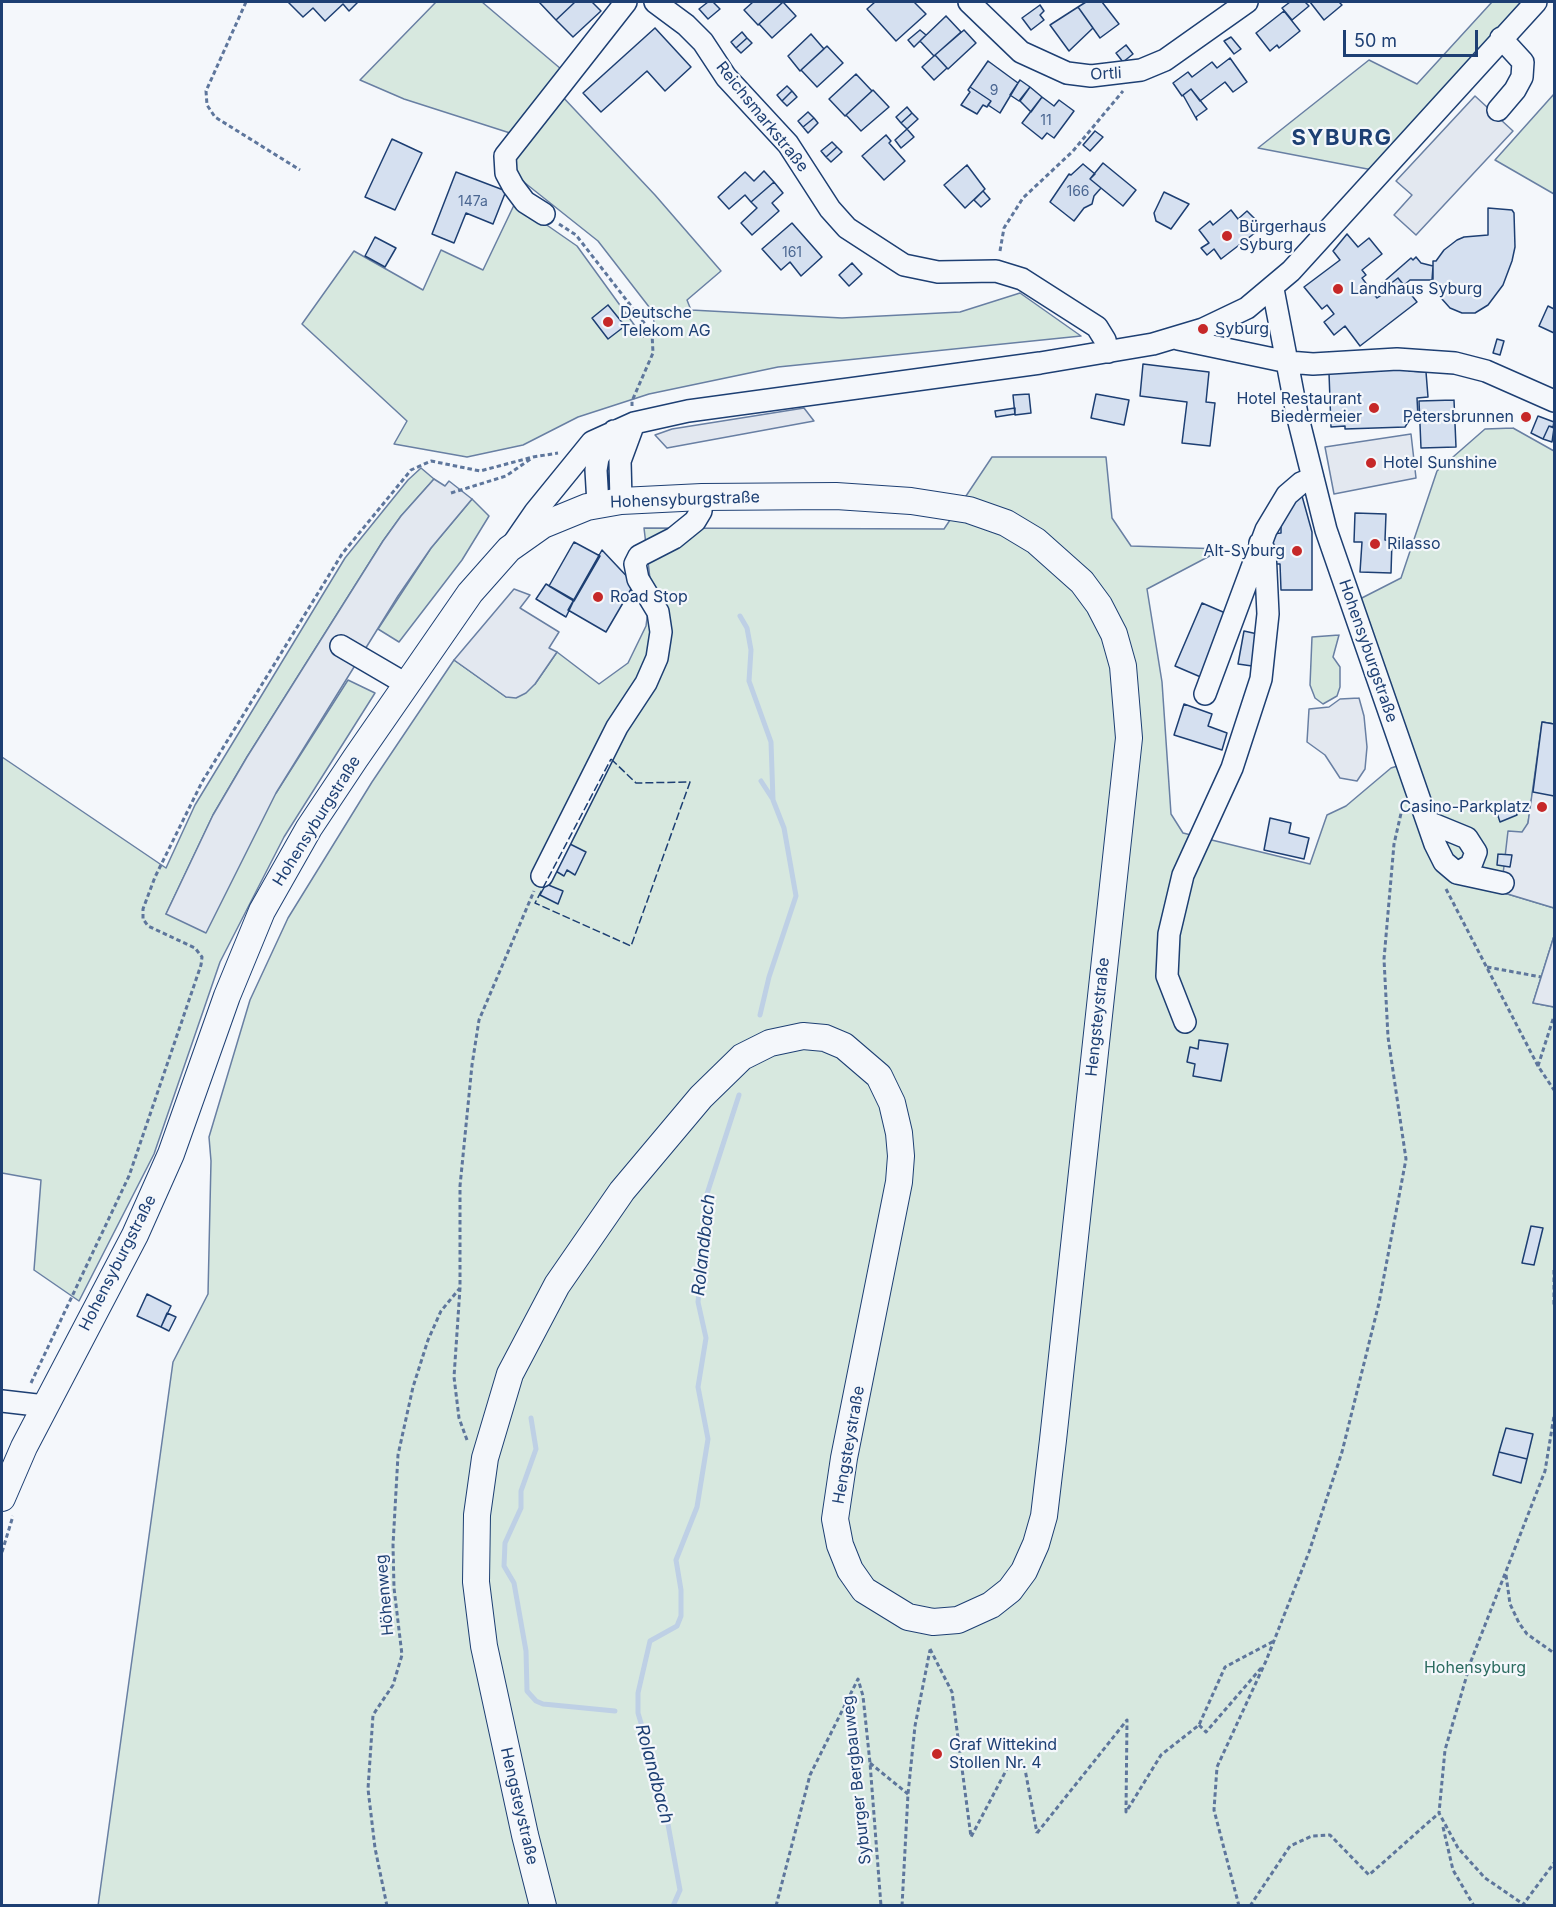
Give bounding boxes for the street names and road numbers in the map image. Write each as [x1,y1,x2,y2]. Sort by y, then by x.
street label: Reichsmarkstraße [712,58,812,176]
street label: Ortli [1090,64,1122,84]
street label: Hohensyburgstraße [610,488,760,512]
street label: Hohensyburgstraße [1335,577,1401,725]
street label: Hohensyburgstraße [269,752,365,890]
street label: Hengsteystraße [1082,956,1114,1078]
street label: Hohensyburgstraße [75,1192,161,1334]
street label: Hengsteystraße [829,1384,869,1506]
street label: Höhenweg [372,1553,398,1637]
street label: Syburger Bergbauweg [839,1695,875,1865]
street label: Hengsteystraße [496,1745,542,1867]

